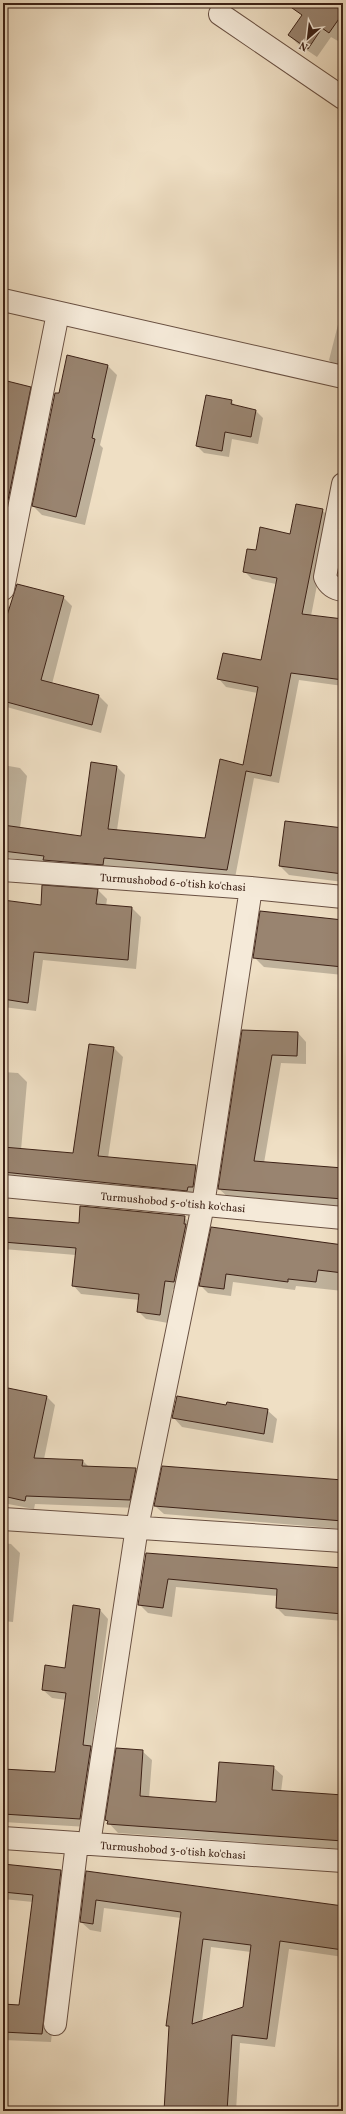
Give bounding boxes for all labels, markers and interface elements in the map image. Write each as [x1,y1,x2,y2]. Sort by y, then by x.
north arrow [288,18,328,58]
text: N [297,37,311,54]
street label: Turmushobod 6-o'tish ko'chasi [99,871,246,896]
street label: Turmushobod 5-o'tish ko'chasi [100,1190,246,1217]
street label: Turmushobod 3-o'tish ko'chasi [100,1839,246,1864]

